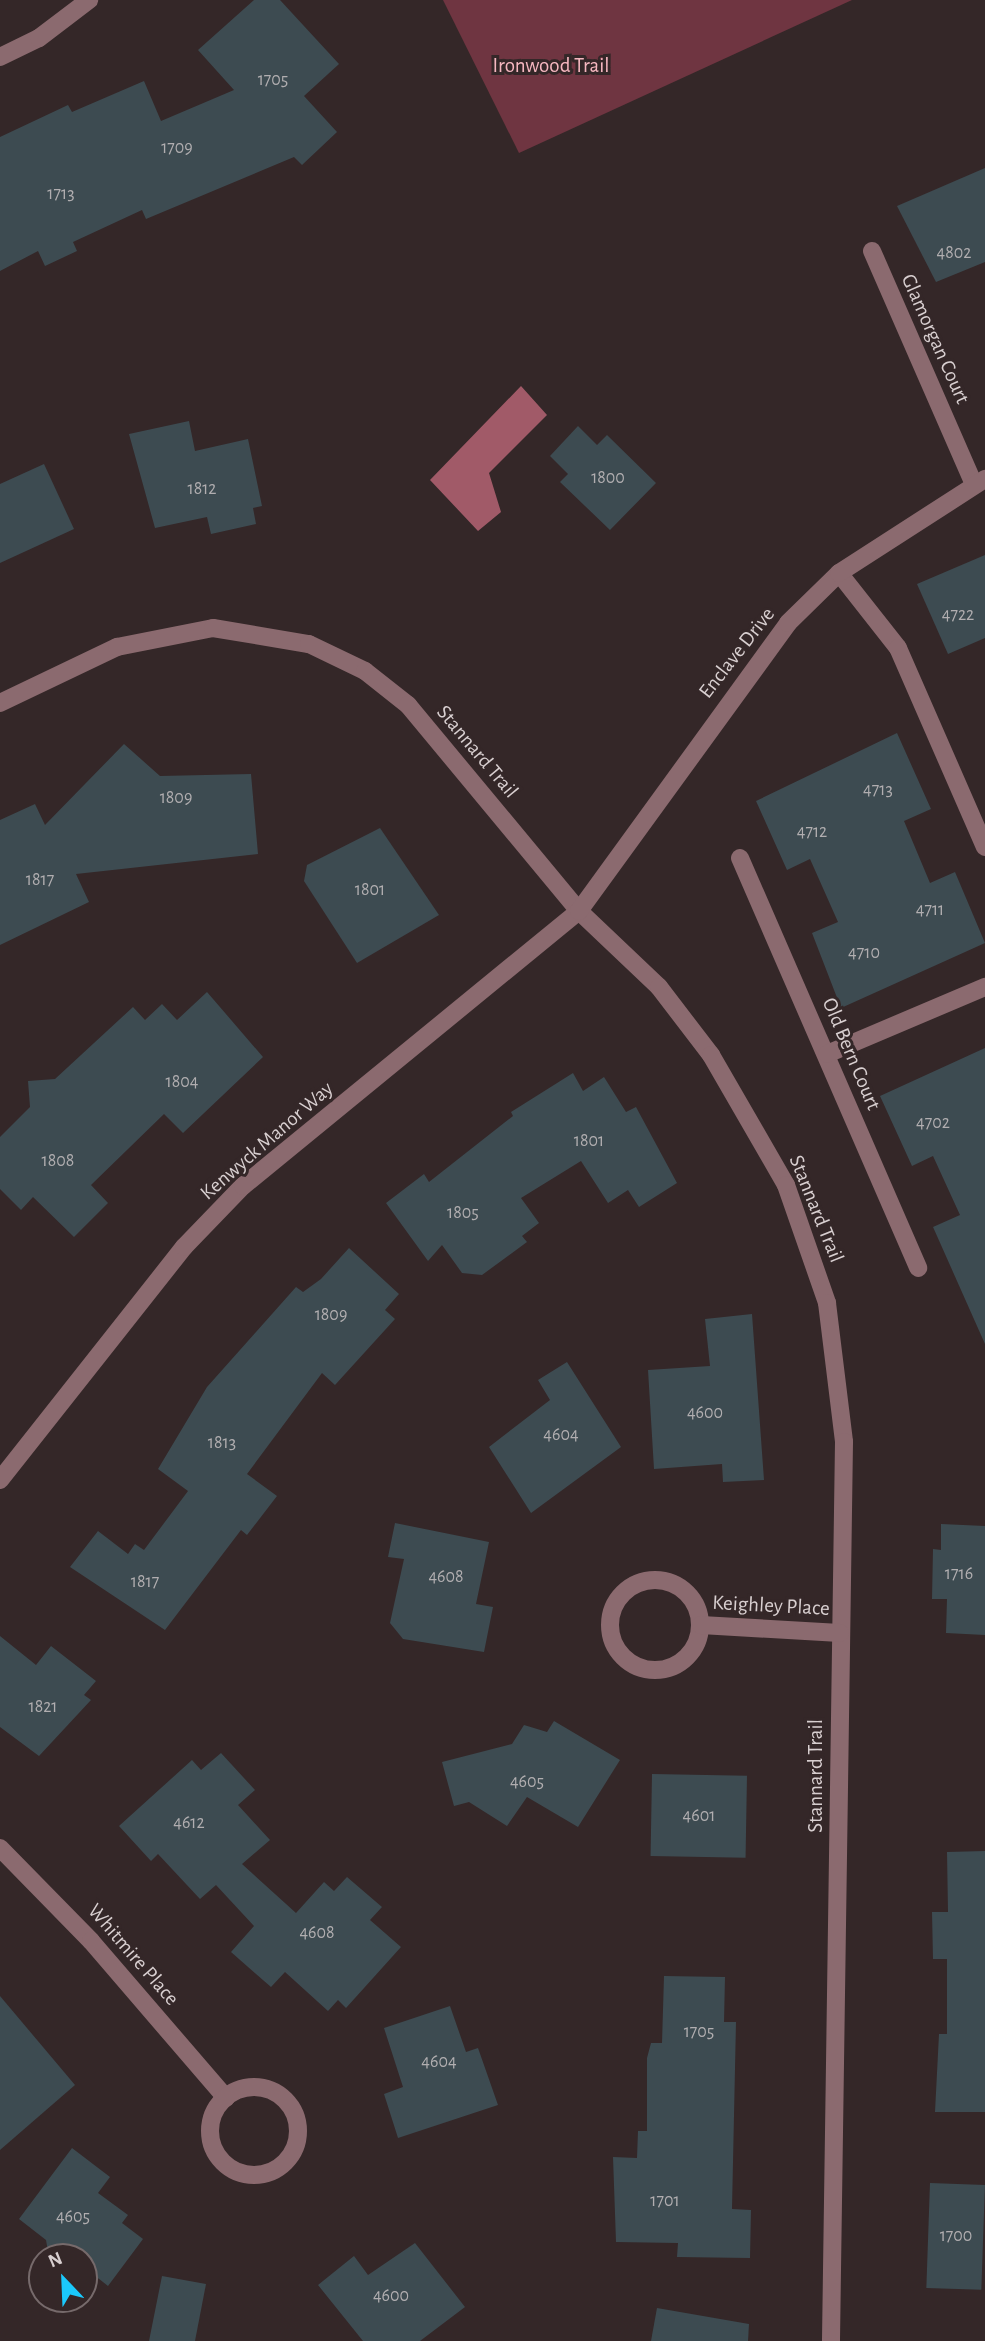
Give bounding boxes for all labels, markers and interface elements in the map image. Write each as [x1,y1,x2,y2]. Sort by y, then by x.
park label: Ironwood Trail [492,53,610,79]
house number: 1705 [258,69,288,91]
house number: 1709 [161,137,193,159]
house number: 1713 [47,183,75,205]
house number: 4802 [937,242,971,264]
street label: Glamorgan Court [895,270,975,408]
house number: 1800 [591,467,625,489]
house number: 1812 [187,478,217,500]
street label: Enclave Drive [694,602,780,704]
house number: 4722 [942,604,974,626]
street label: Stannard Trail [431,700,523,804]
house number: 4713 [863,779,893,801]
house number: 1809 [160,787,192,809]
house number: 4712 [797,821,827,843]
house number: 1817 [26,869,54,891]
house number: 1801 [355,879,385,901]
house number: 4711 [916,899,944,921]
house number: 4710 [848,942,880,964]
street label: Old Bern Court [816,994,886,1114]
house number: 1804 [166,1071,198,1093]
street label: Kenwyck Manor Way [195,1076,339,1206]
house number: 4702 [916,1112,950,1134]
house number: 1801 [574,1130,604,1152]
house number: 1808 [42,1150,74,1172]
street label: Stannard Trail [783,1152,849,1266]
house number: 1805 [447,1202,479,1224]
house number: 1809 [315,1304,347,1326]
house number: 4600 [687,1402,723,1424]
house number: 4604 [543,1424,579,1446]
house number: 1813 [208,1432,236,1454]
house number: 1716 [945,1563,973,1585]
house number: 4608 [428,1566,464,1588]
house number: 1817 [131,1571,159,1593]
street label: Keighley Place [712,1590,830,1622]
house number: 1821 [28,1696,58,1718]
street label: Stannard Trail [803,1719,829,1833]
house number: 4605 [510,1771,544,1793]
house number: 4601 [683,1805,715,1827]
house number: 4612 [173,1812,205,1834]
street label: Whitmire Place [82,1899,184,2011]
house number: 4608 [299,1922,335,1944]
house number: 1705 [684,2021,714,2043]
house number: 4604 [421,2051,457,2073]
house number: 1701 [650,2190,680,2212]
house number: 4605 [56,2206,90,2228]
house number: 1700 [940,2225,972,2247]
north arrow [28,2243,98,2313]
text: N [46,2249,65,2271]
house number: 4600 [373,2285,409,2307]

